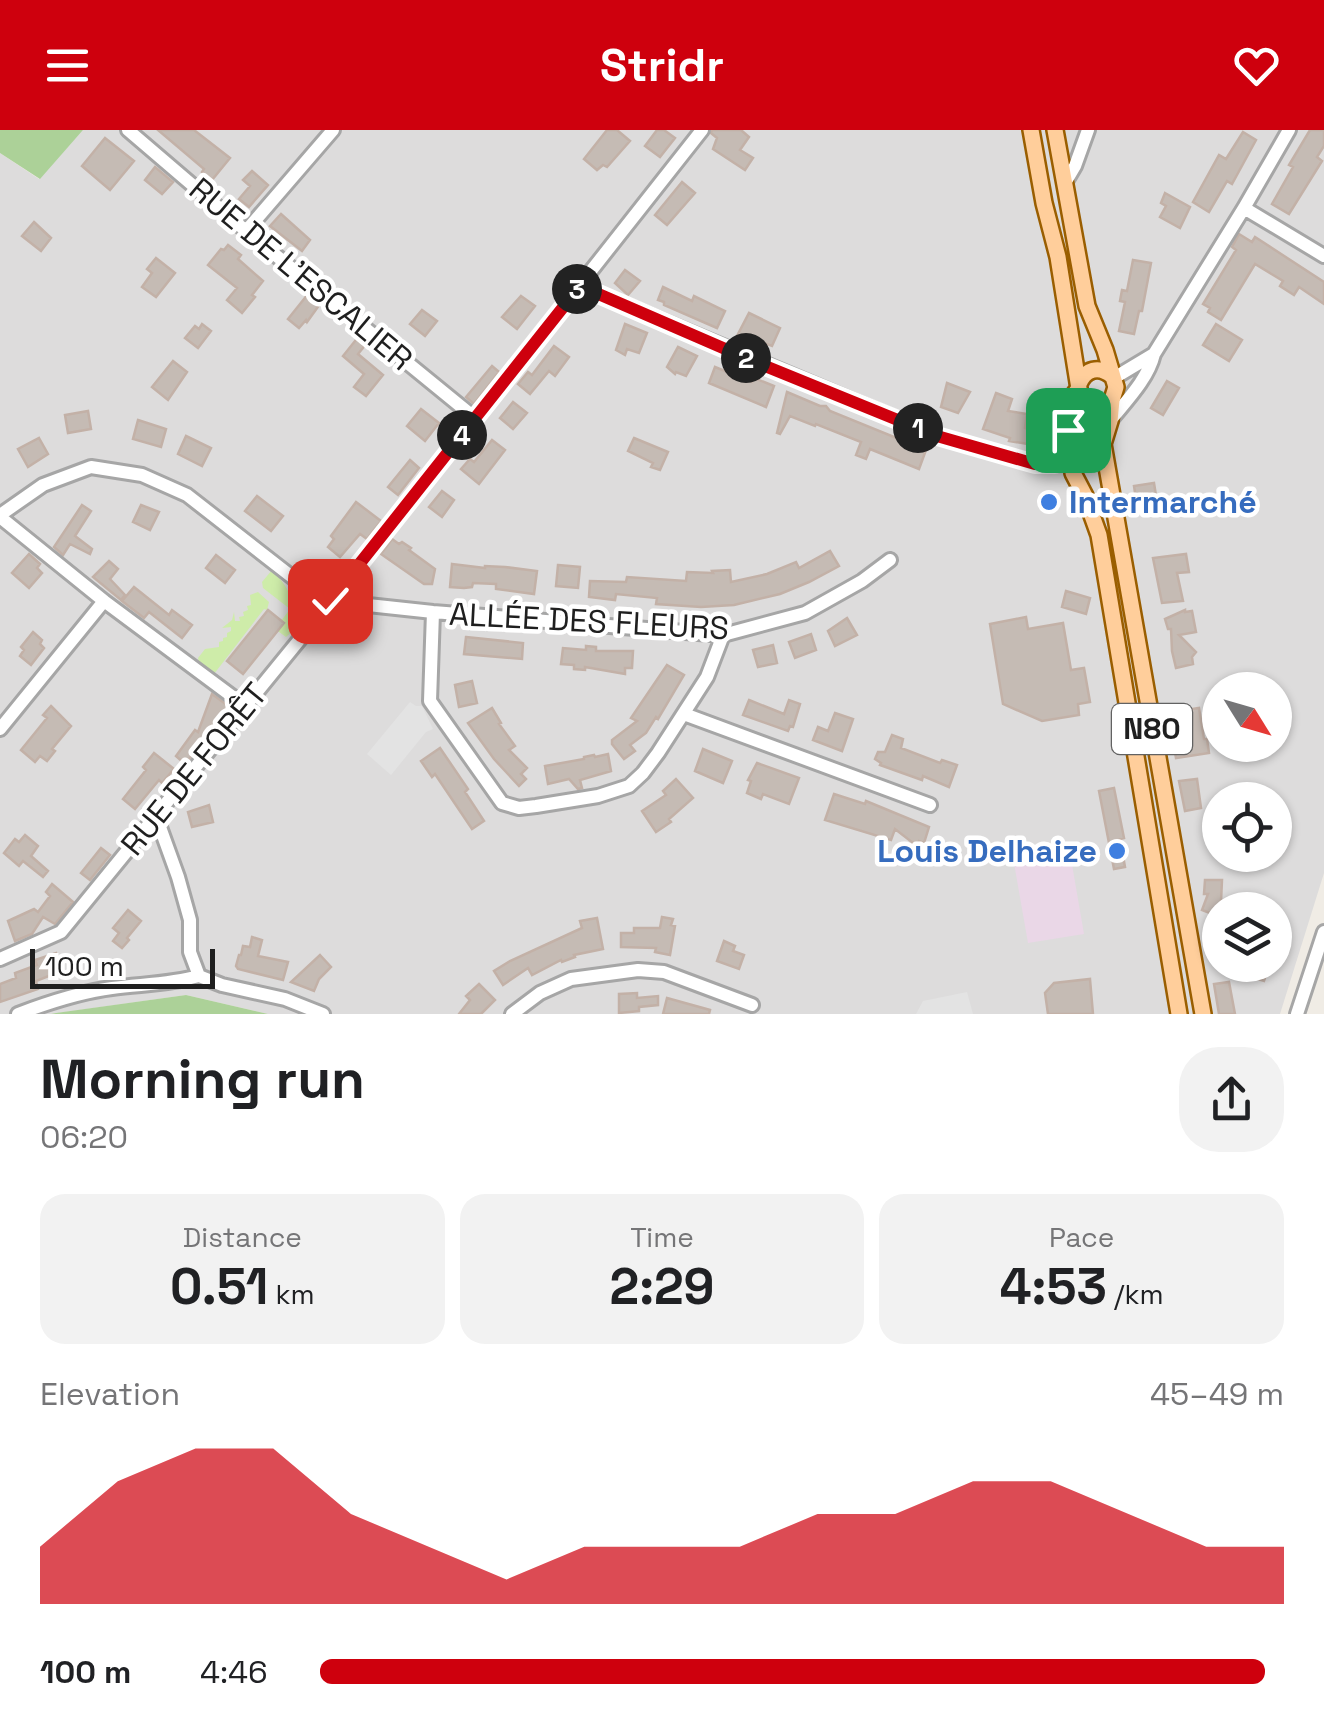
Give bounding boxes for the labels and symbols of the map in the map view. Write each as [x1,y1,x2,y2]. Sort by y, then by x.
street label: RUE DE L'ESCALIER [181,169,421,379]
pin: 3 [552,264,602,314]
pin: 2 [721,333,771,383]
pin [1026,388,1111,473]
pin: 1 [893,403,943,453]
pin: 4 [437,410,487,460]
place label: Intermarché [1069,482,1257,522]
marker: Intermarché [1038,491,1060,513]
pin [288,559,373,644]
street label: ALLÉE DES FLEURS [448,594,730,648]
north arrow [1202,672,1292,762]
street label: RUE DE FORÊT [112,675,276,863]
road number: N80 [1112,704,1192,754]
place label: Louis Delhaize [877,831,1097,871]
marker: Louis Delhaize [1106,840,1128,862]
scale bar [30,944,215,988]

